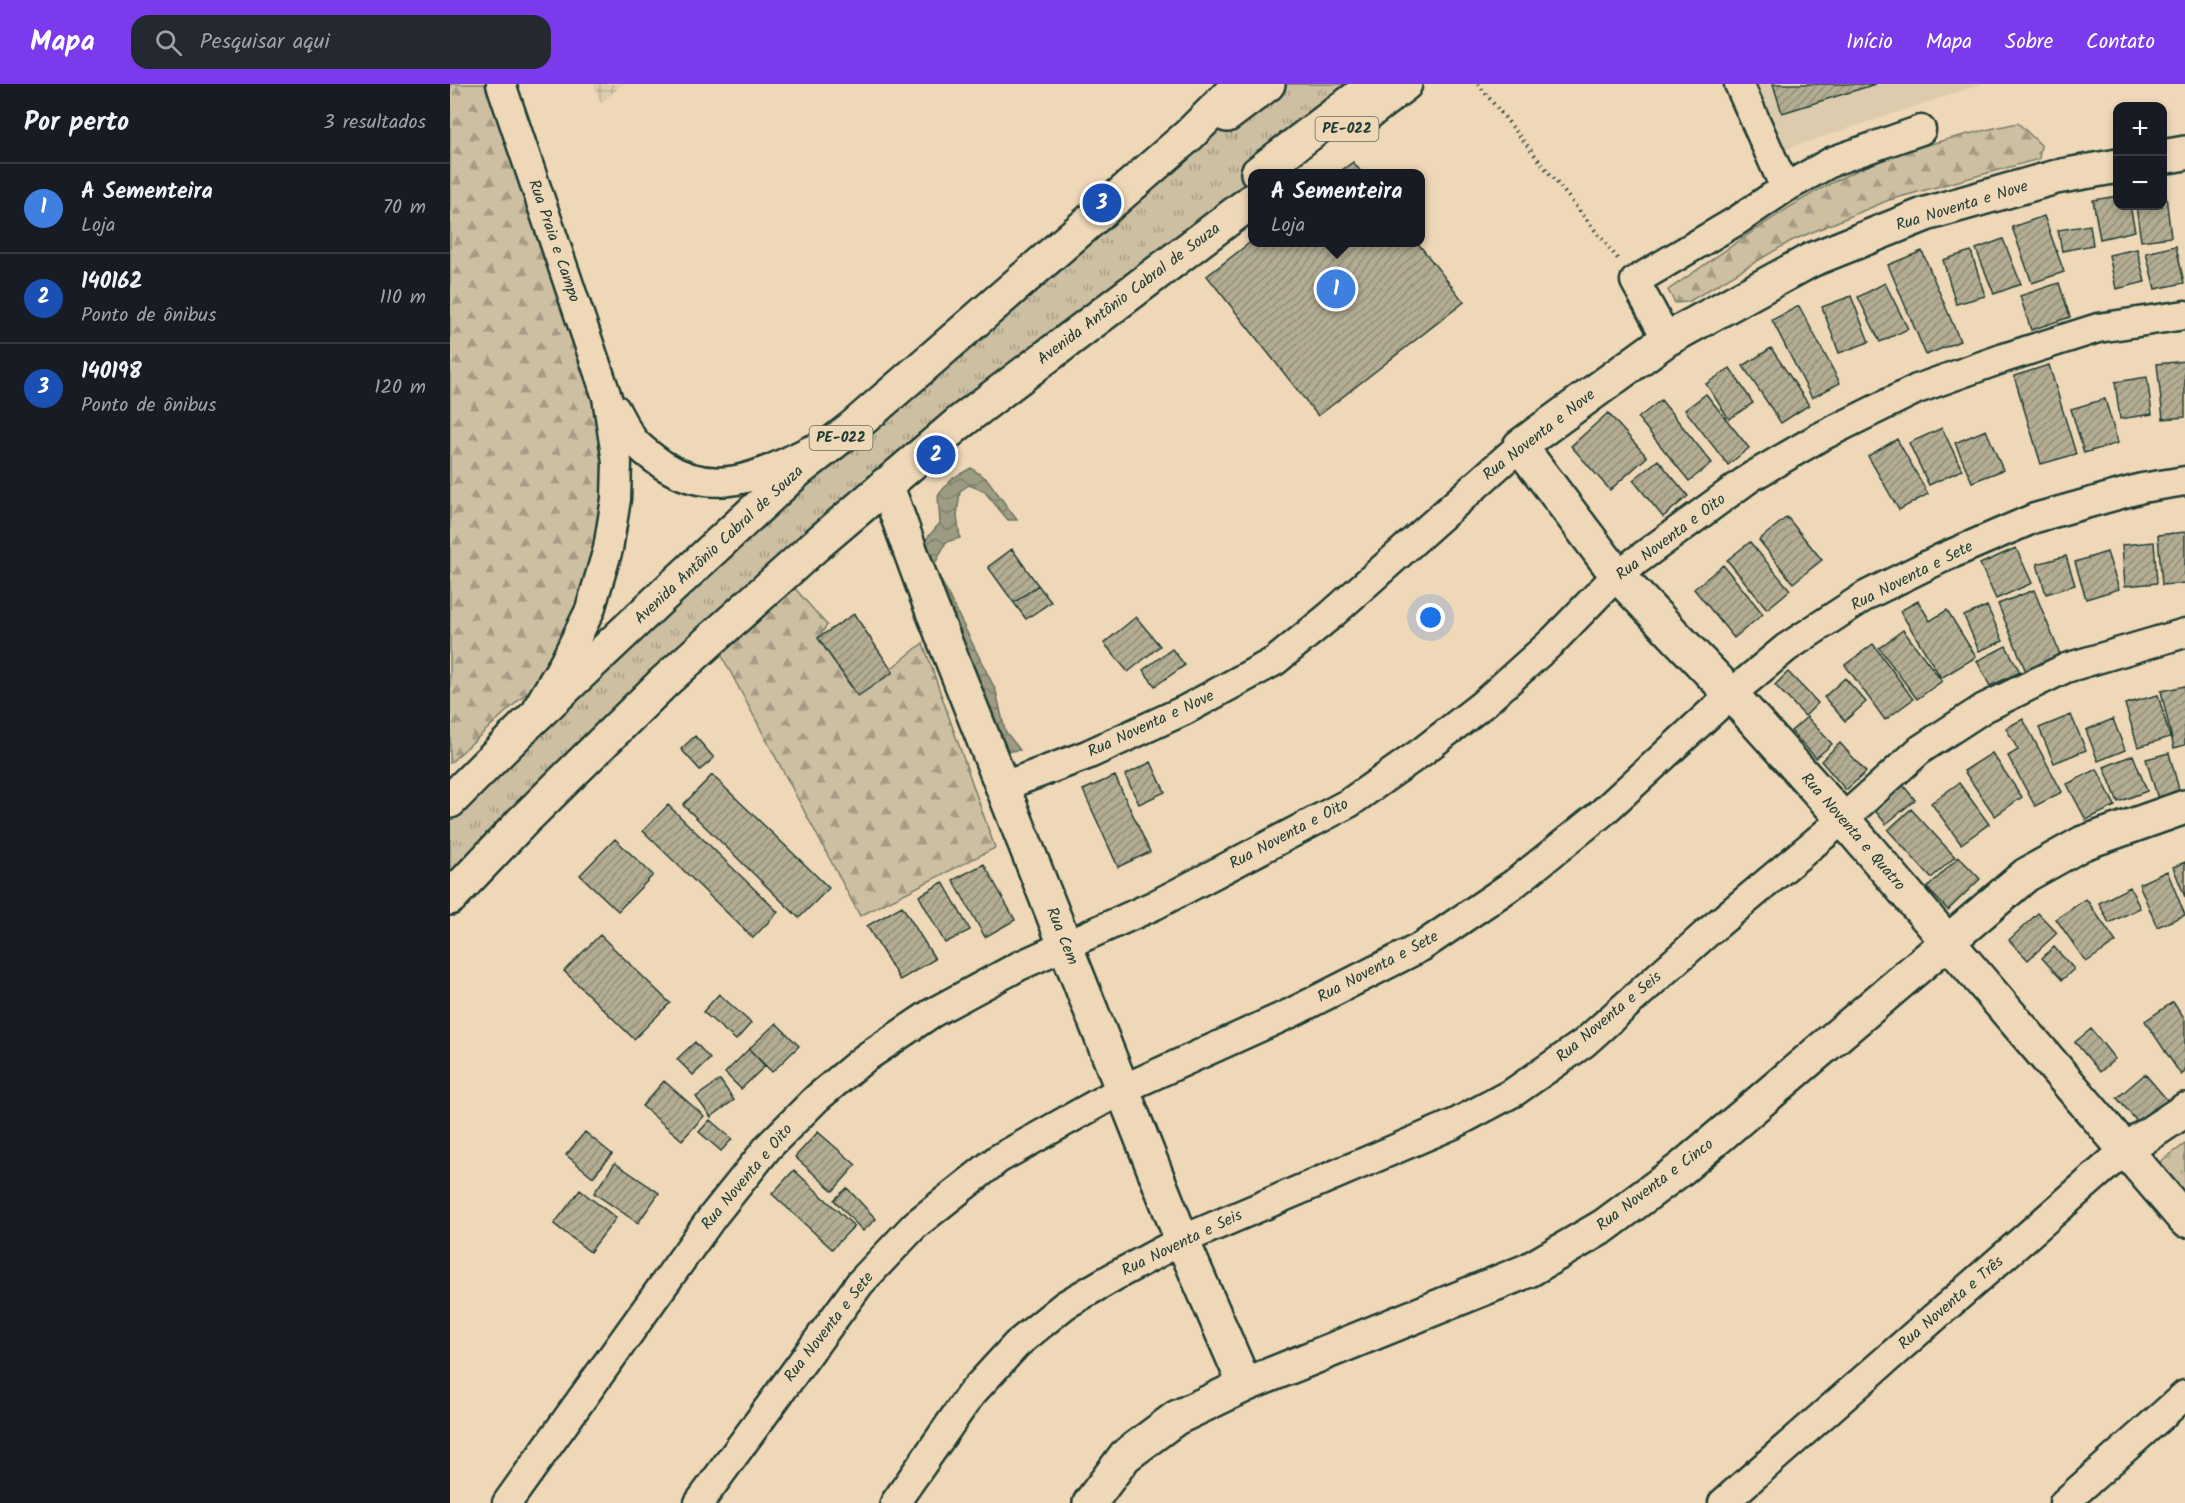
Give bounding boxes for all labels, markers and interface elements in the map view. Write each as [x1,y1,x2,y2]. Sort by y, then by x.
search box [131,15,551,69]
text: Mapa [30,20,95,65]
text: Pesquisar aqui [200,25,330,60]
icon: search [152,26,185,59]
text: Início [1846,26,1893,59]
text: Mapa [1926,26,1972,59]
text: Sobre [2005,26,2053,59]
text: Contato [2086,26,2155,59]
text: Por perto [24,102,129,144]
map controls [2113,102,2167,210]
button: + [2113,102,2167,156]
text: 3 resultados [323,107,426,139]
road number: PE-022 [1316,117,1378,141]
button: − [2113,156,2167,210]
popup [1248,169,1425,247]
street label: Rua Noventa e Nove [1893,174,2031,238]
text: A Sementeira [81,175,213,210]
text: A Sementeira [1271,175,1402,210]
street label: Rua Praia e Campo [521,176,587,306]
pin: 3 [1082,180,1122,226]
text: 1 [40,192,47,224]
text: 70 m [383,192,426,224]
text: Loja [81,210,115,242]
text: Loja [1271,210,1305,242]
street label: Avenida Antônio Cabral de Souza [1032,217,1226,371]
text: 140162 [81,265,142,300]
pin: 1 [1316,266,1356,312]
text: 2 [38,282,49,314]
text: 110 m [380,282,426,314]
text: Ponto de ônibus [81,300,217,332]
text: 140198 [81,355,142,390]
text: 3 [38,372,49,404]
text: 120 m [374,372,426,404]
street label: Rua Noventa e Nove [1477,383,1601,487]
text: Ponto de ônibus [81,390,217,422]
road number: PE-022 [810,426,872,450]
pin: 2 [916,432,956,478]
street label: Avenida Antônio Cabral de Souza [629,460,809,630]
street label: Rua Noventa e Oito [1611,487,1731,587]
street label: Rua Noventa e Sete [1846,534,1978,618]
your location [1416,603,1445,632]
street label: Rua Noventa e Nove [1084,684,1218,764]
street label: Rua Noventa e Quatro [1795,767,1911,897]
street label: Rua Noventa e Oito [1225,792,1353,876]
street label: Rua Cem [1039,903,1085,969]
street label: Rua Noventa e Sete [1313,924,1443,1010]
street label: Rua Noventa e Seis [1551,965,1668,1069]
street label: Rua Noventa e Oito [695,1118,799,1236]
street label: Rua Noventa e Cinco [1591,1132,1719,1238]
street label: Rua Noventa e Seis [1117,1203,1247,1283]
street label: Rua Noventa e Três [1893,1250,2009,1356]
street label: Rua Noventa e Sete [778,1266,880,1388]

